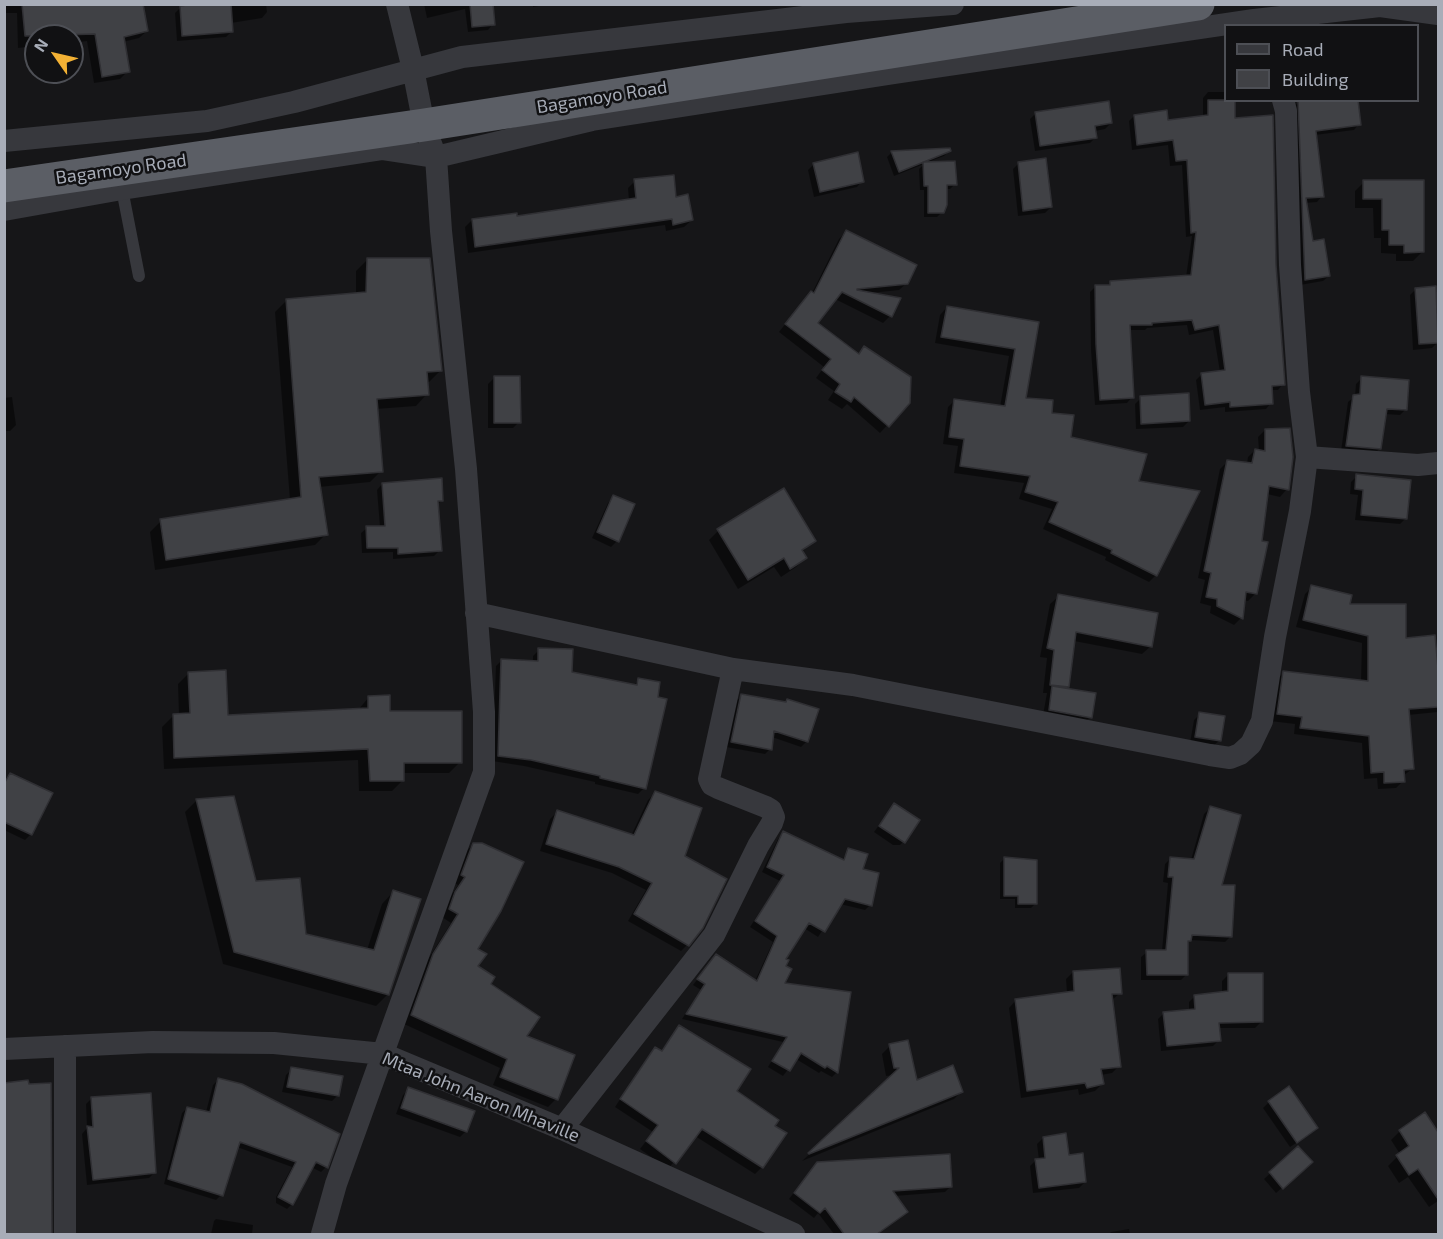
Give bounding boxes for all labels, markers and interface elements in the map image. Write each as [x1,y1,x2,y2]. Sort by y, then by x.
north arrow [24,24,84,84]
legend [1224,24,1419,102]
text: N [29,35,51,55]
text: Road [1282,38,1323,60]
text: Building [1282,68,1349,90]
street label: Bagamoyo Road [535,76,669,118]
street label: Bagamoyo Road [54,149,188,189]
street label: Mtaa John Aaron Mhaville [379,1047,583,1147]

